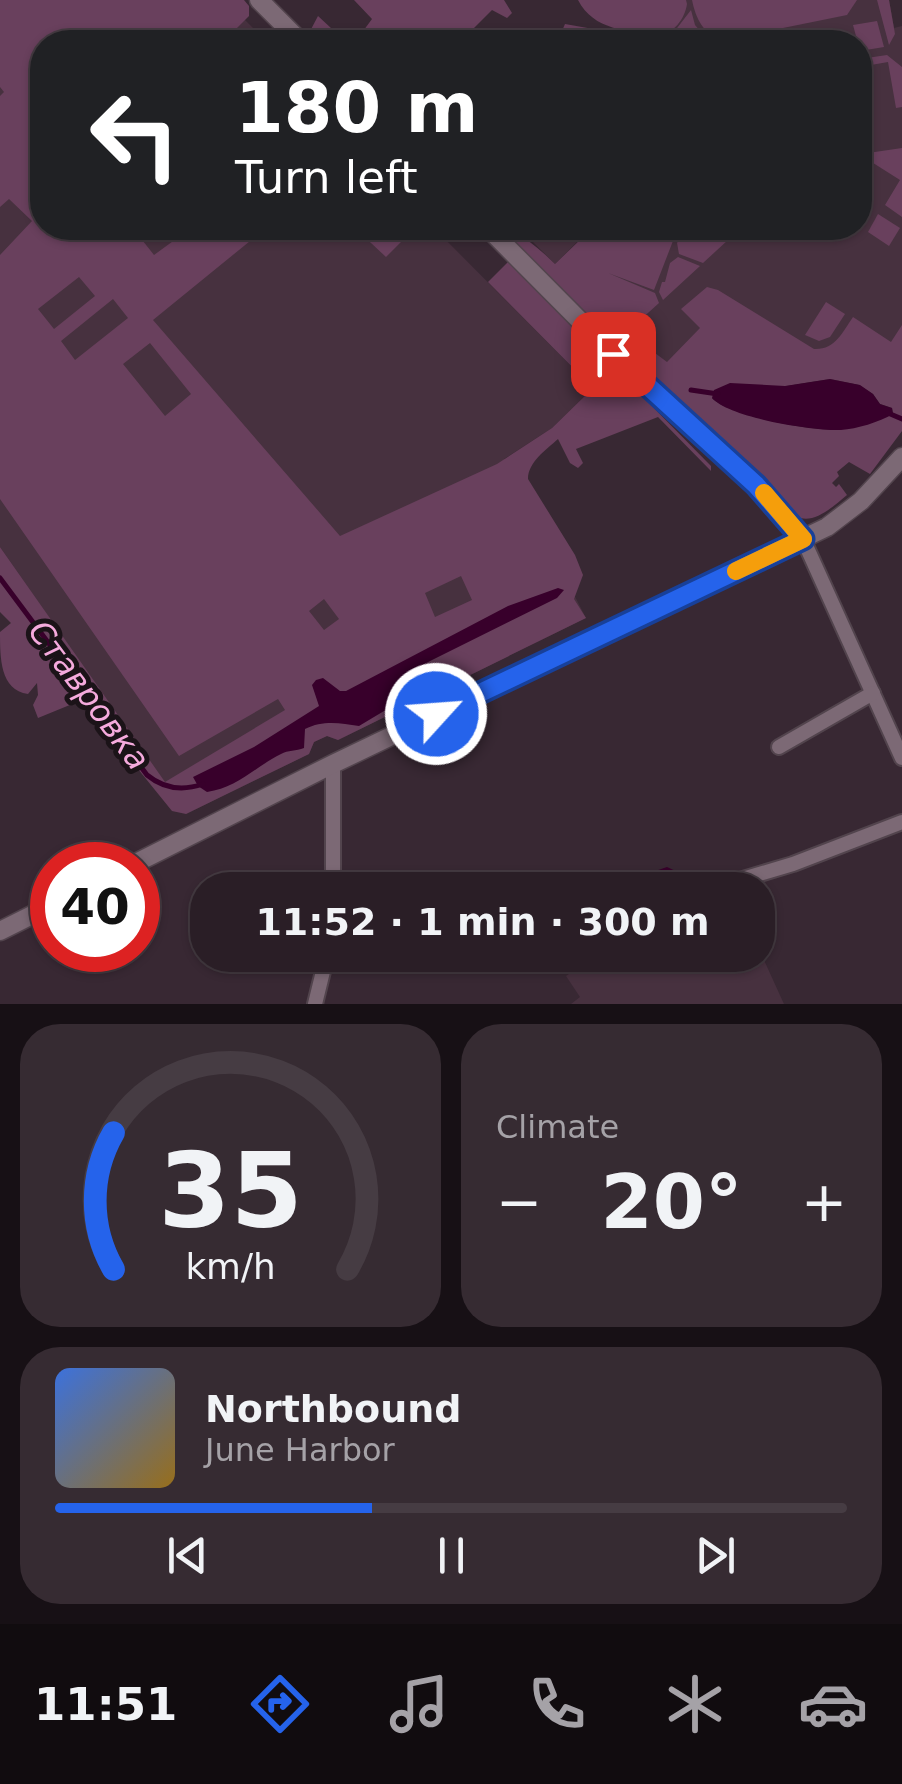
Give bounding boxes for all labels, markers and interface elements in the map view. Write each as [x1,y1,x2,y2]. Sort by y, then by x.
text: 180 m [235,67,478,149]
icon: left [70,70,200,200]
text: Turn left [235,151,418,204]
pin [571,312,656,397]
icon: arrive [586,327,641,382]
water label: Ставровка [21,613,157,777]
position arrow [384,662,488,766]
speed limit sign: 40 [30,842,160,972]
text: 11:52 · 1 min · 300 m [255,900,710,944]
text: Climate [496,1108,619,1146]
text: 35 [158,1130,303,1252]
text: 20° [601,1158,742,1246]
text: − [496,1170,542,1234]
text: + [801,1170,847,1234]
text: km/h [185,1246,276,1287]
text: Northbound [205,1387,461,1431]
text: June Harbor [205,1431,395,1469]
icon: previous [160,1528,215,1583]
icon: pause [424,1528,479,1583]
icon: next [688,1528,743,1583]
icon: directions [245,1669,315,1739]
icon: music [384,1669,454,1739]
icon: phone [522,1669,592,1739]
icon: climate [660,1669,730,1739]
icon: car [798,1669,868,1739]
text: 11:51 [34,1678,177,1731]

